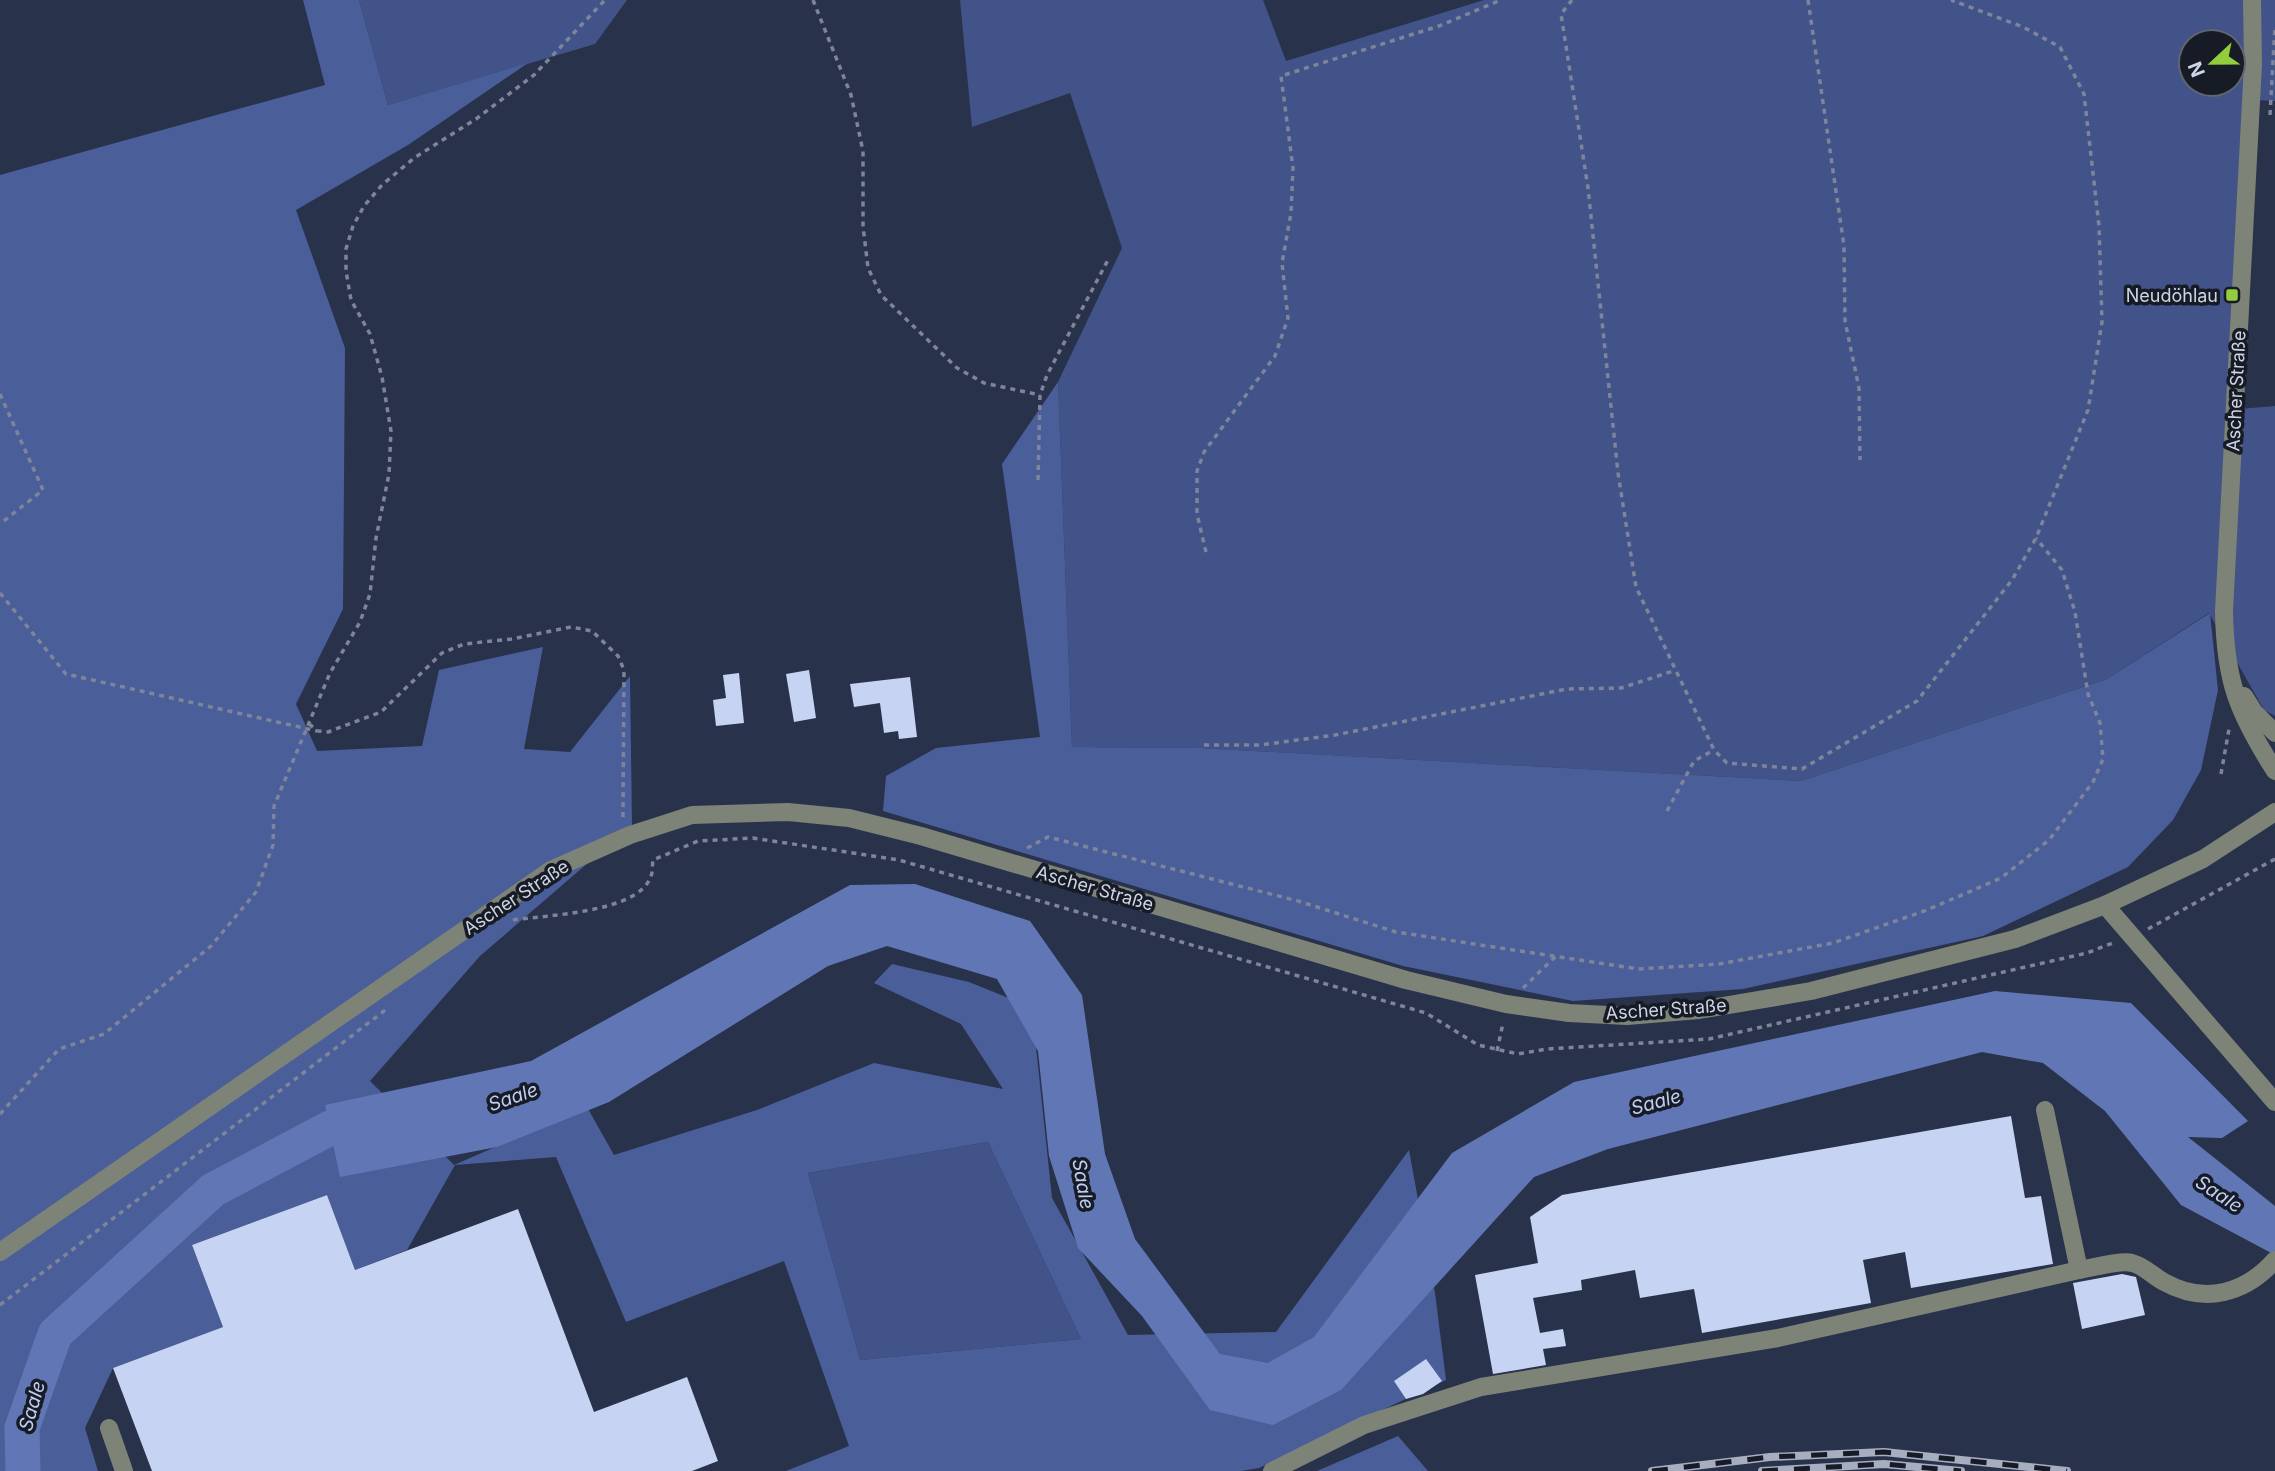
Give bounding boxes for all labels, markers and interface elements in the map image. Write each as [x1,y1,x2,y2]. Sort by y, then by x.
north arrow [2177,28,2247,98]
text: N [2183,58,2210,80]
place label: Neudöhlau [2126,285,2218,306]
marker: Neudöhlau [2224,287,2240,303]
street label: Ascher Straße [2222,330,2250,452]
street label: Ascher Straße [460,855,572,939]
street label: Ascher Straße [1034,861,1156,915]
street label: Ascher Straße [1605,994,1727,1024]
water label: Saale [485,1078,541,1116]
water label: Saale [1628,1084,1684,1120]
water label: Saale [1067,1157,1099,1211]
water label: Saale [2191,1170,2247,1218]
water label: Saale [14,1378,50,1434]

